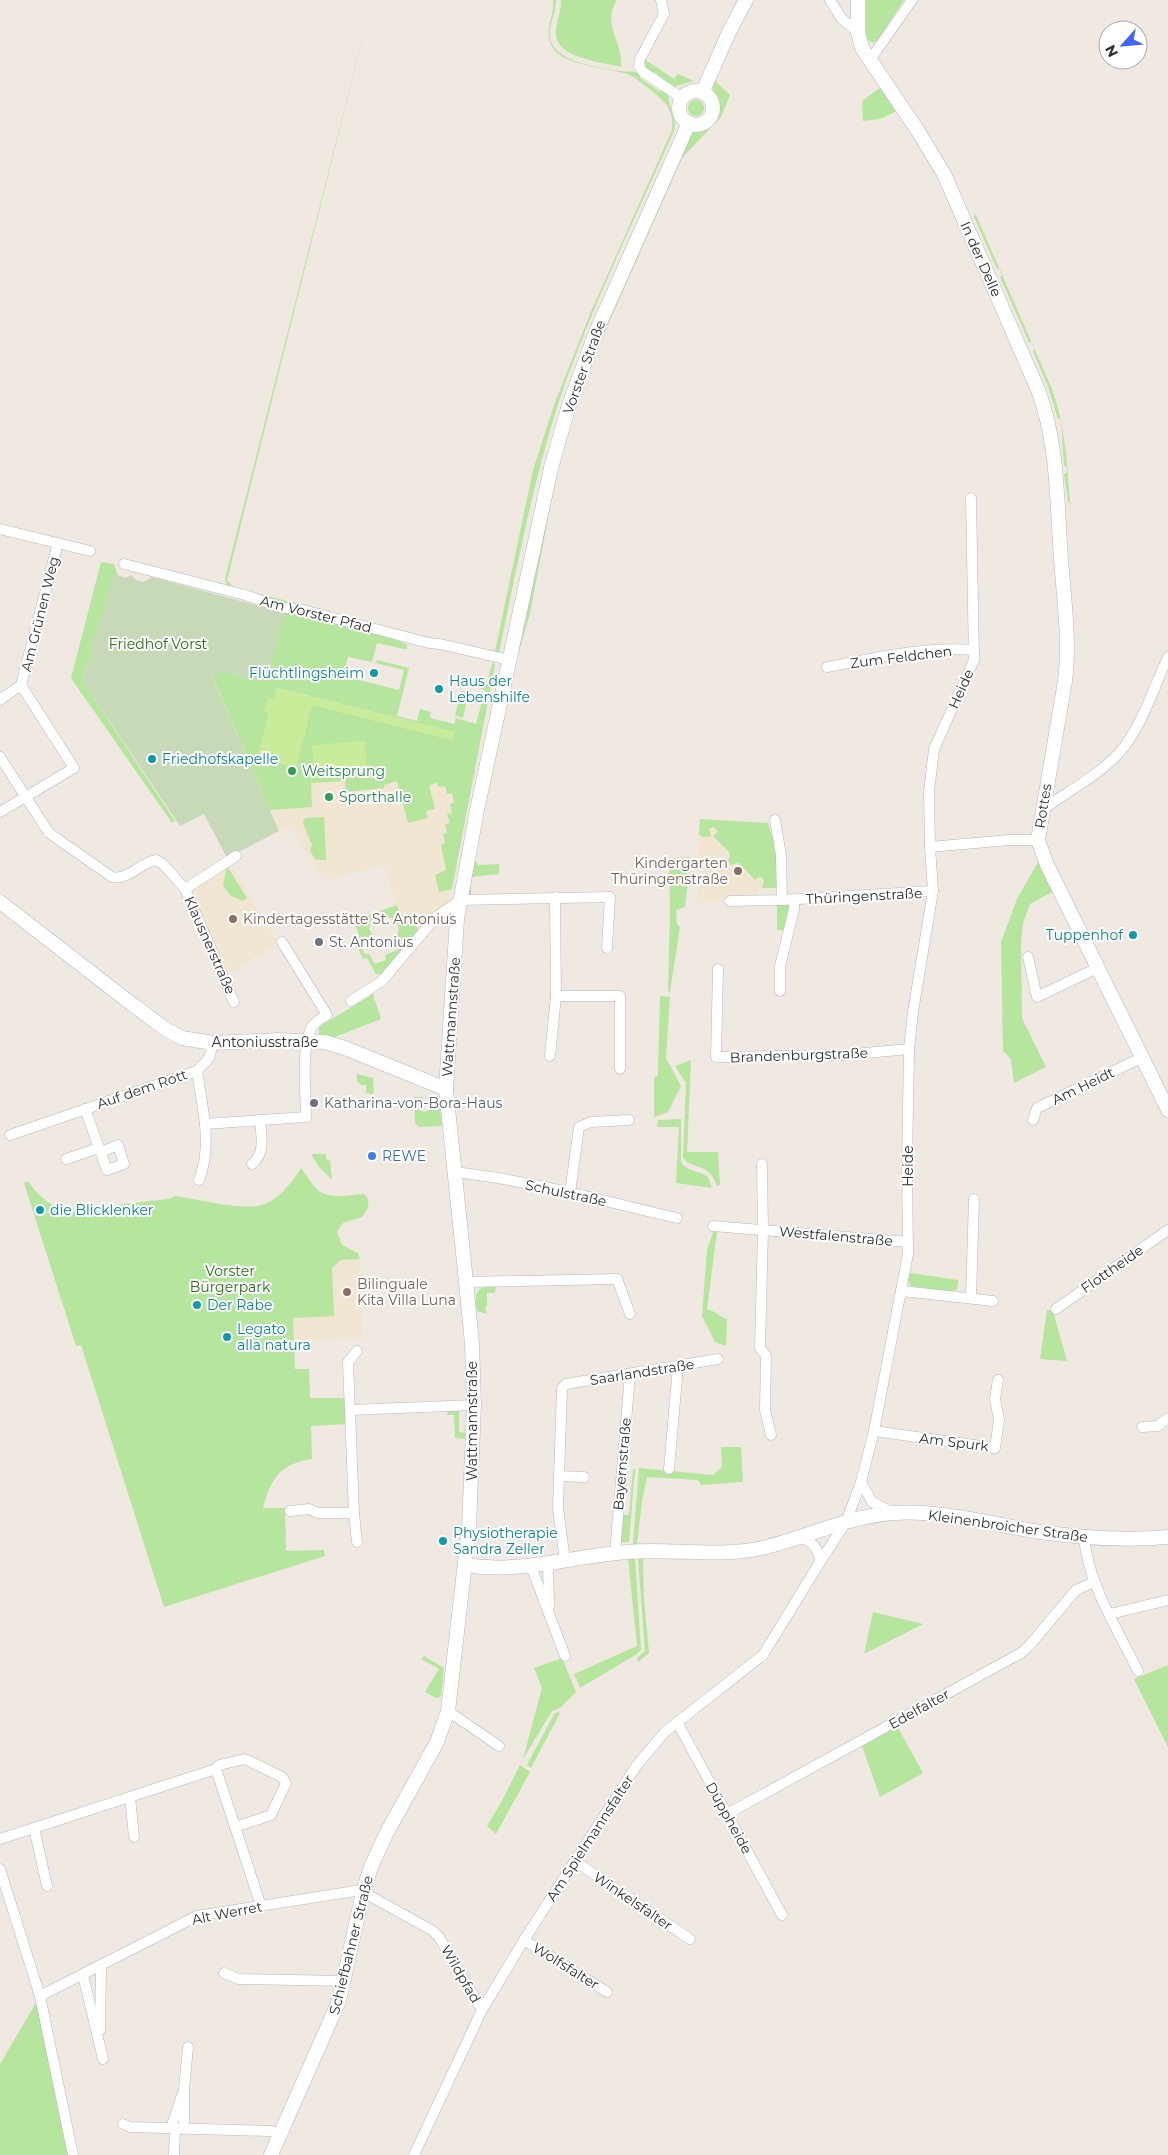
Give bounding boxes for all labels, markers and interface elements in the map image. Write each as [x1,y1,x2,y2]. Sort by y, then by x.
north arrow [1098,20,1148,70]
text: N [1101,42,1122,60]
street label: In der Delle [956,219,1006,299]
street label: Vorster Straße [559,318,609,416]
street label: Am Grünen Weg [17,554,63,674]
street label: Am Vorster Pfad [258,591,374,637]
park label: Friedhof Vorst [109,635,208,653]
street label: Zum Feldchen [849,642,953,672]
place label: Flüchtlingsheim [249,664,364,682]
street label: Heide [944,666,978,712]
marker: Flüchtlingsheim [368,667,380,679]
place label: Haus der Lebenshilfe [449,672,530,706]
marker: Haus der Lebenshilfe [433,683,445,695]
place label: Friedhofskapelle [162,750,278,768]
marker: Friedhofskapelle [146,753,158,765]
place label: Weitsprung [302,762,385,780]
marker: Weitsprung [286,765,298,777]
street label: Rottes [1031,782,1055,830]
place label: Sporthalle [339,788,411,806]
marker: Sporthalle [323,791,335,803]
place label: Kindergarten Thüringenstraße [611,854,728,888]
marker: Kindergarten Thüringenstraße [732,865,744,877]
street label: Thüringenstraße [805,884,923,908]
street label: Klausnerstraße [180,893,240,997]
place label: Kindertagesstätte St. Antonius [243,910,456,928]
marker: Kindertagesstätte St. Antonius [227,913,239,925]
place label: Tuppenhof [1046,926,1124,944]
marker: Tuppenhof [1127,929,1139,941]
place label: St. Antonius [329,933,413,951]
marker: St. Antonius [313,936,325,948]
street label: Wattmannstraße [438,957,464,1077]
street label: Antoniusstraße [212,1033,318,1051]
street label: Brandenburgstraße [730,1044,868,1066]
street label: Am Heidt [1049,1063,1117,1109]
street label: Auf dem Rott [95,1065,190,1113]
place label: Katharina-von-Bora-Haus [324,1094,503,1112]
marker: Katharina-von-Bora-Haus [308,1097,320,1109]
street label: Heide [899,1145,917,1187]
place label: REWE [382,1147,426,1165]
marker: REWE [366,1150,378,1162]
street label: Schulstraße [524,1176,608,1210]
place label: die Blicklenker [50,1201,154,1219]
marker: die Blicklenker [34,1204,46,1216]
street label: Westfalenstraße [778,1222,894,1250]
street label: Flottheide [1077,1241,1147,1297]
park label: Vorster Bürgerpark [190,1262,271,1296]
place label: Bilinguale Kita Villa Luna [357,1275,456,1309]
marker: Bilinguale Kita Villa Luna [341,1286,353,1298]
place label: Der Rabe [207,1296,273,1314]
marker: Der Rabe [191,1299,203,1311]
place label: Legato alla natura [237,1320,311,1354]
marker: Legato alla natura [221,1331,233,1343]
street label: Saarlandstraße [589,1355,695,1389]
street label: Wattmannstraße [463,1361,481,1481]
street label: Bayernstraße [609,1417,635,1511]
street label: Am Spurk [918,1429,990,1455]
street label: Kleinenbroicher Straße [927,1506,1089,1546]
place label: Physiotherapie Sandra Zeller [453,1524,558,1558]
marker: Physiotherapie Sandra Zeller [437,1535,449,1547]
street label: Edelfalter [885,1685,953,1733]
street label: Am Spielmannsfalter [542,1771,638,1905]
street label: Düppheide [702,1779,756,1857]
street label: Winkelsfalter [590,1868,676,1934]
street label: Schiefbahner Straße [325,1874,377,2016]
street label: Alt Werret [190,1897,264,1929]
street label: Wolfsfalter [529,1939,603,1994]
street label: Wildpfad [437,1942,485,2006]

